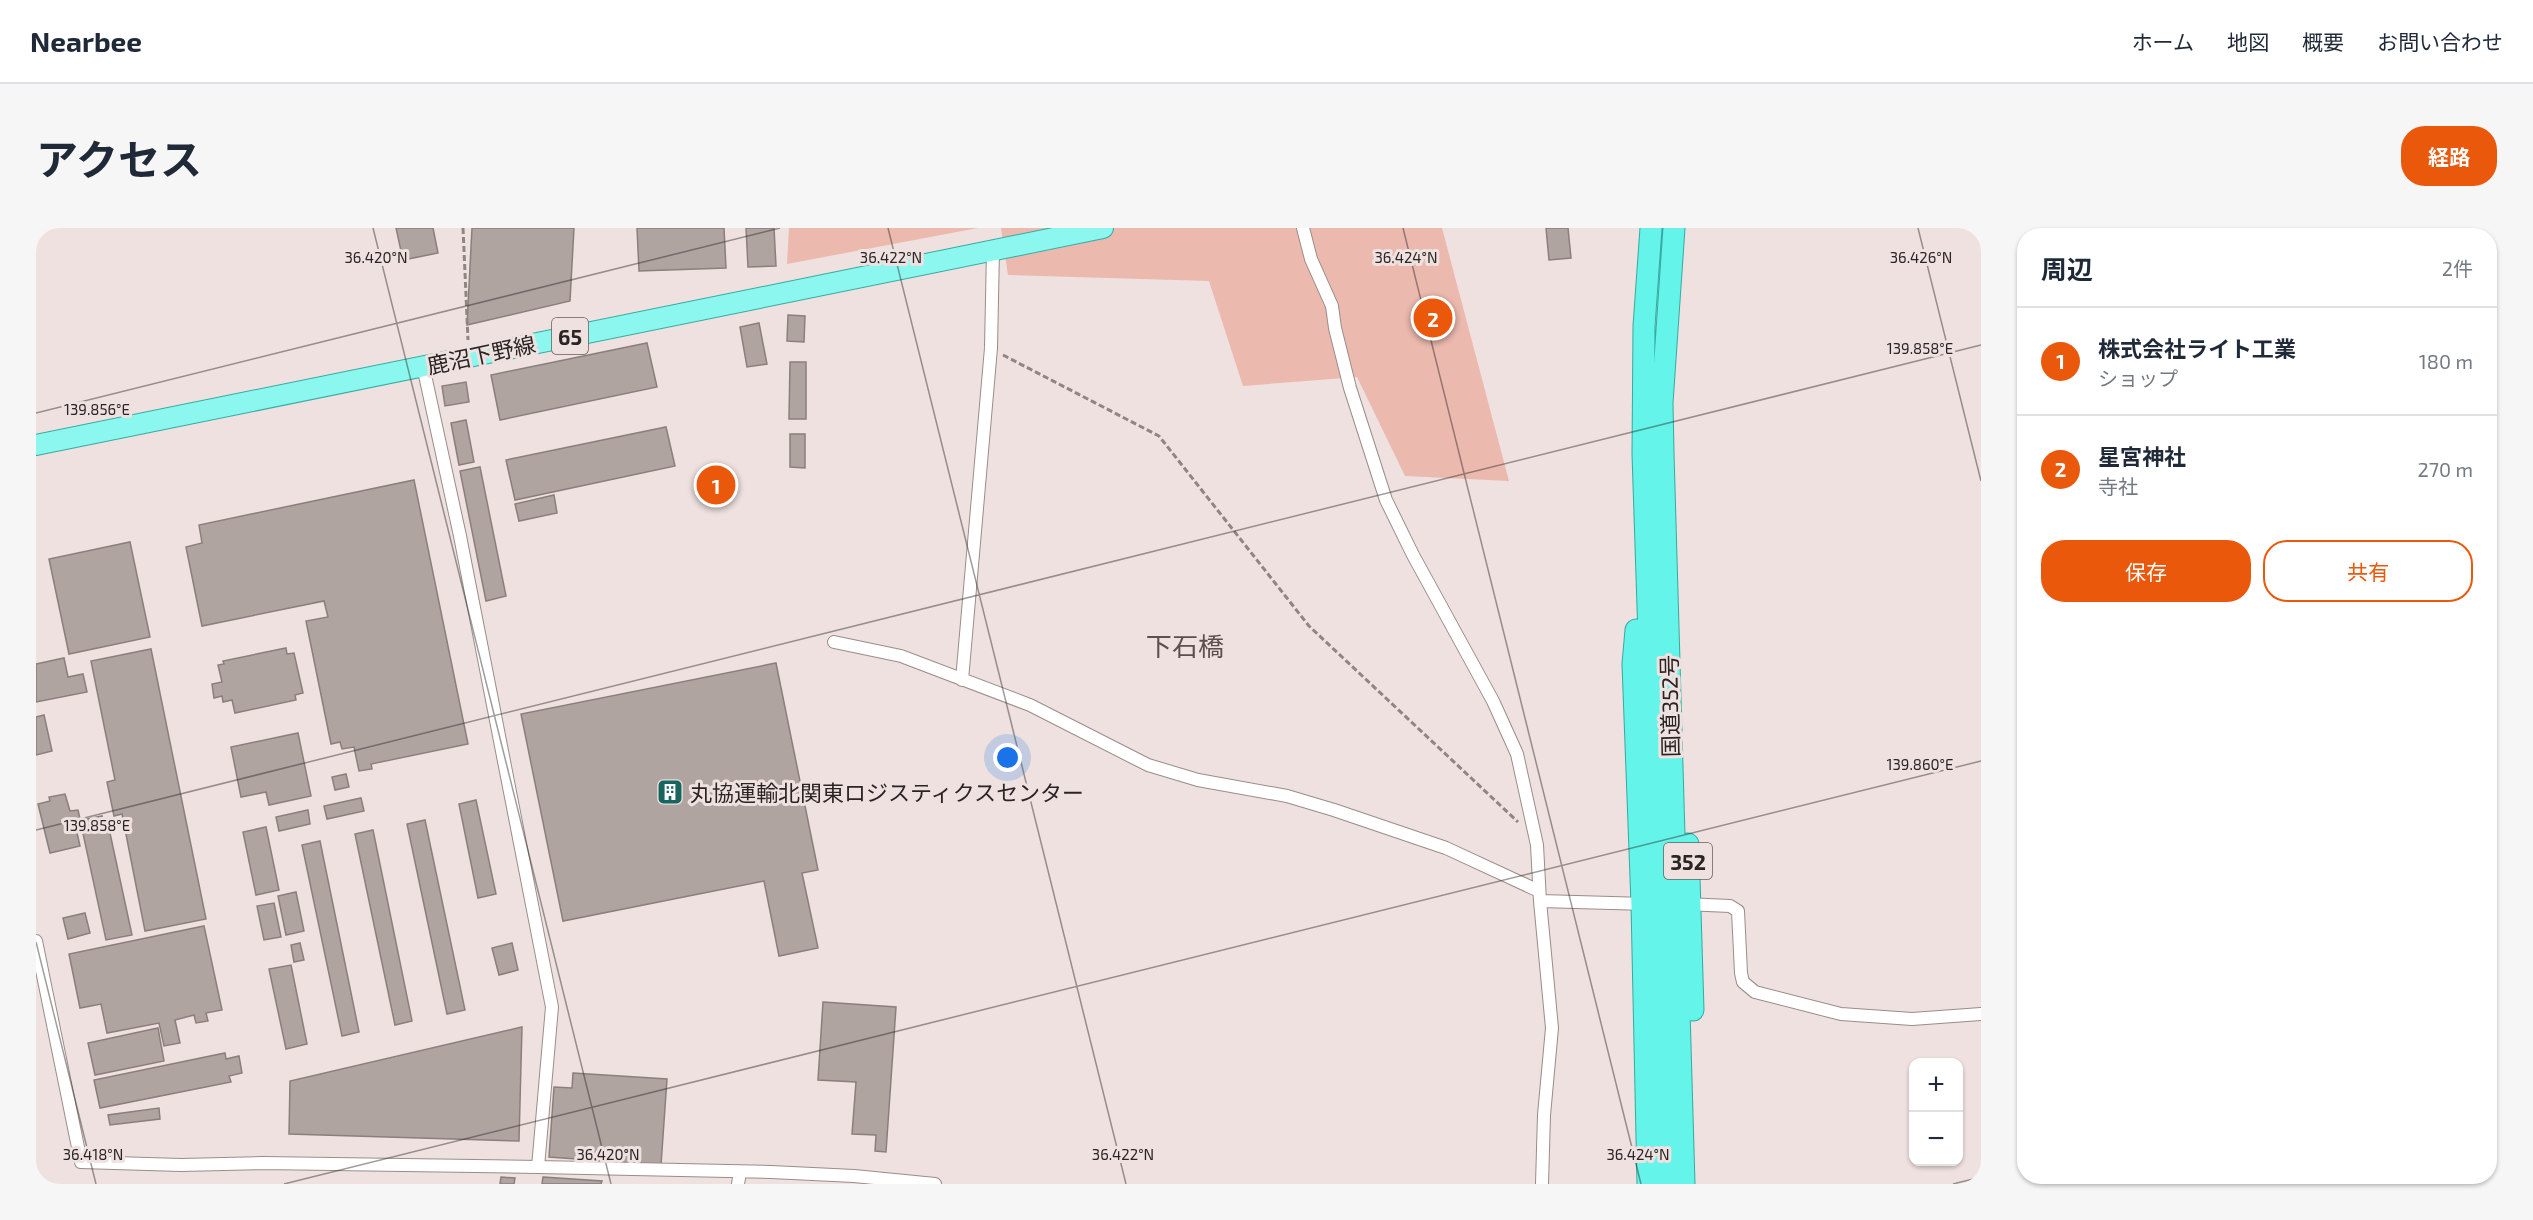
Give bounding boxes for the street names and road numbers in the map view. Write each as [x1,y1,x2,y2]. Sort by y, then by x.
road number: 65 [552,318,588,354]
street label: 鹿沼下野線 [424,330,538,378]
street label: 国道352号 [1655,655,1683,757]
road number: 352 [1664,843,1712,879]

